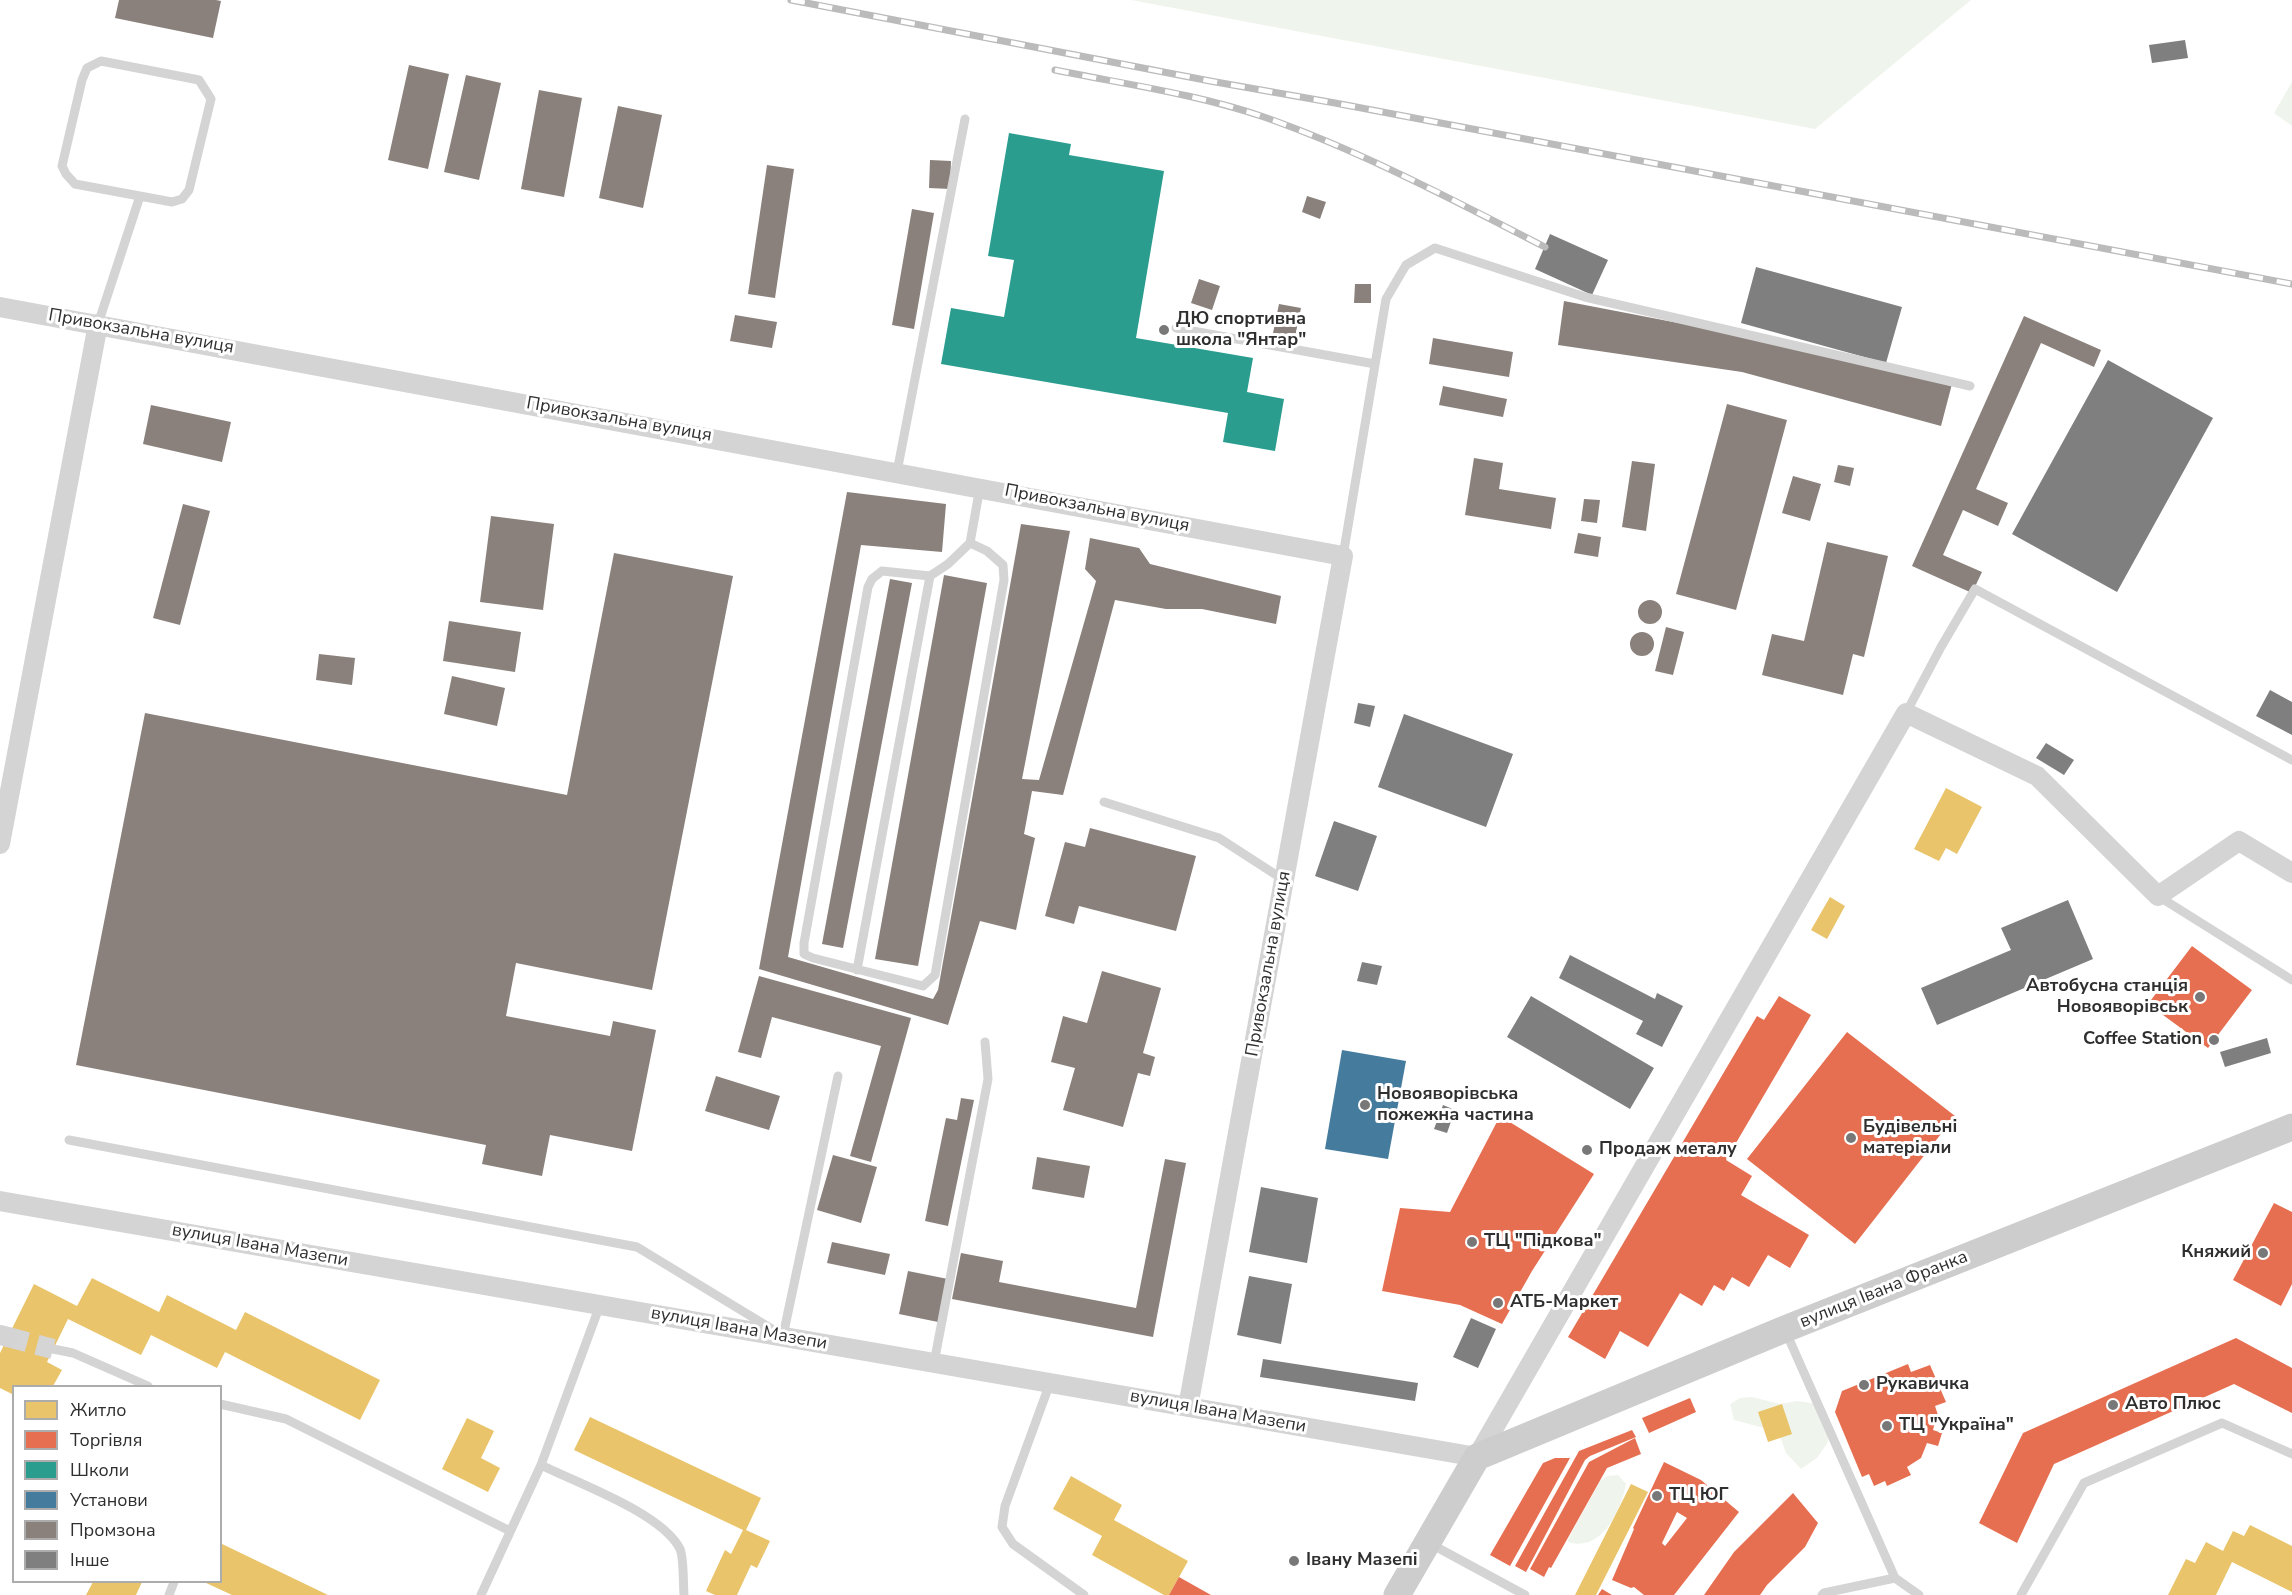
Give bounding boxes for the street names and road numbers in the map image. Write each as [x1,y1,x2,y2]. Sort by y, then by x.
street label: Привокзальна вулиця [47,305,235,359]
street label: Привокзальна вулиця [525,393,713,447]
street label: Привокзальна вулиця [1003,480,1191,538]
street label: Привокзальна вулиця [1242,870,1296,1058]
street label: вулиця Івана Мазепи [170,1220,350,1272]
street label: вулиця Івана Франка [1797,1246,1971,1334]
street label: вулиця Івана Мазепи [649,1303,829,1355]
street label: вулиця Івана Мазепи [1128,1386,1308,1438]

